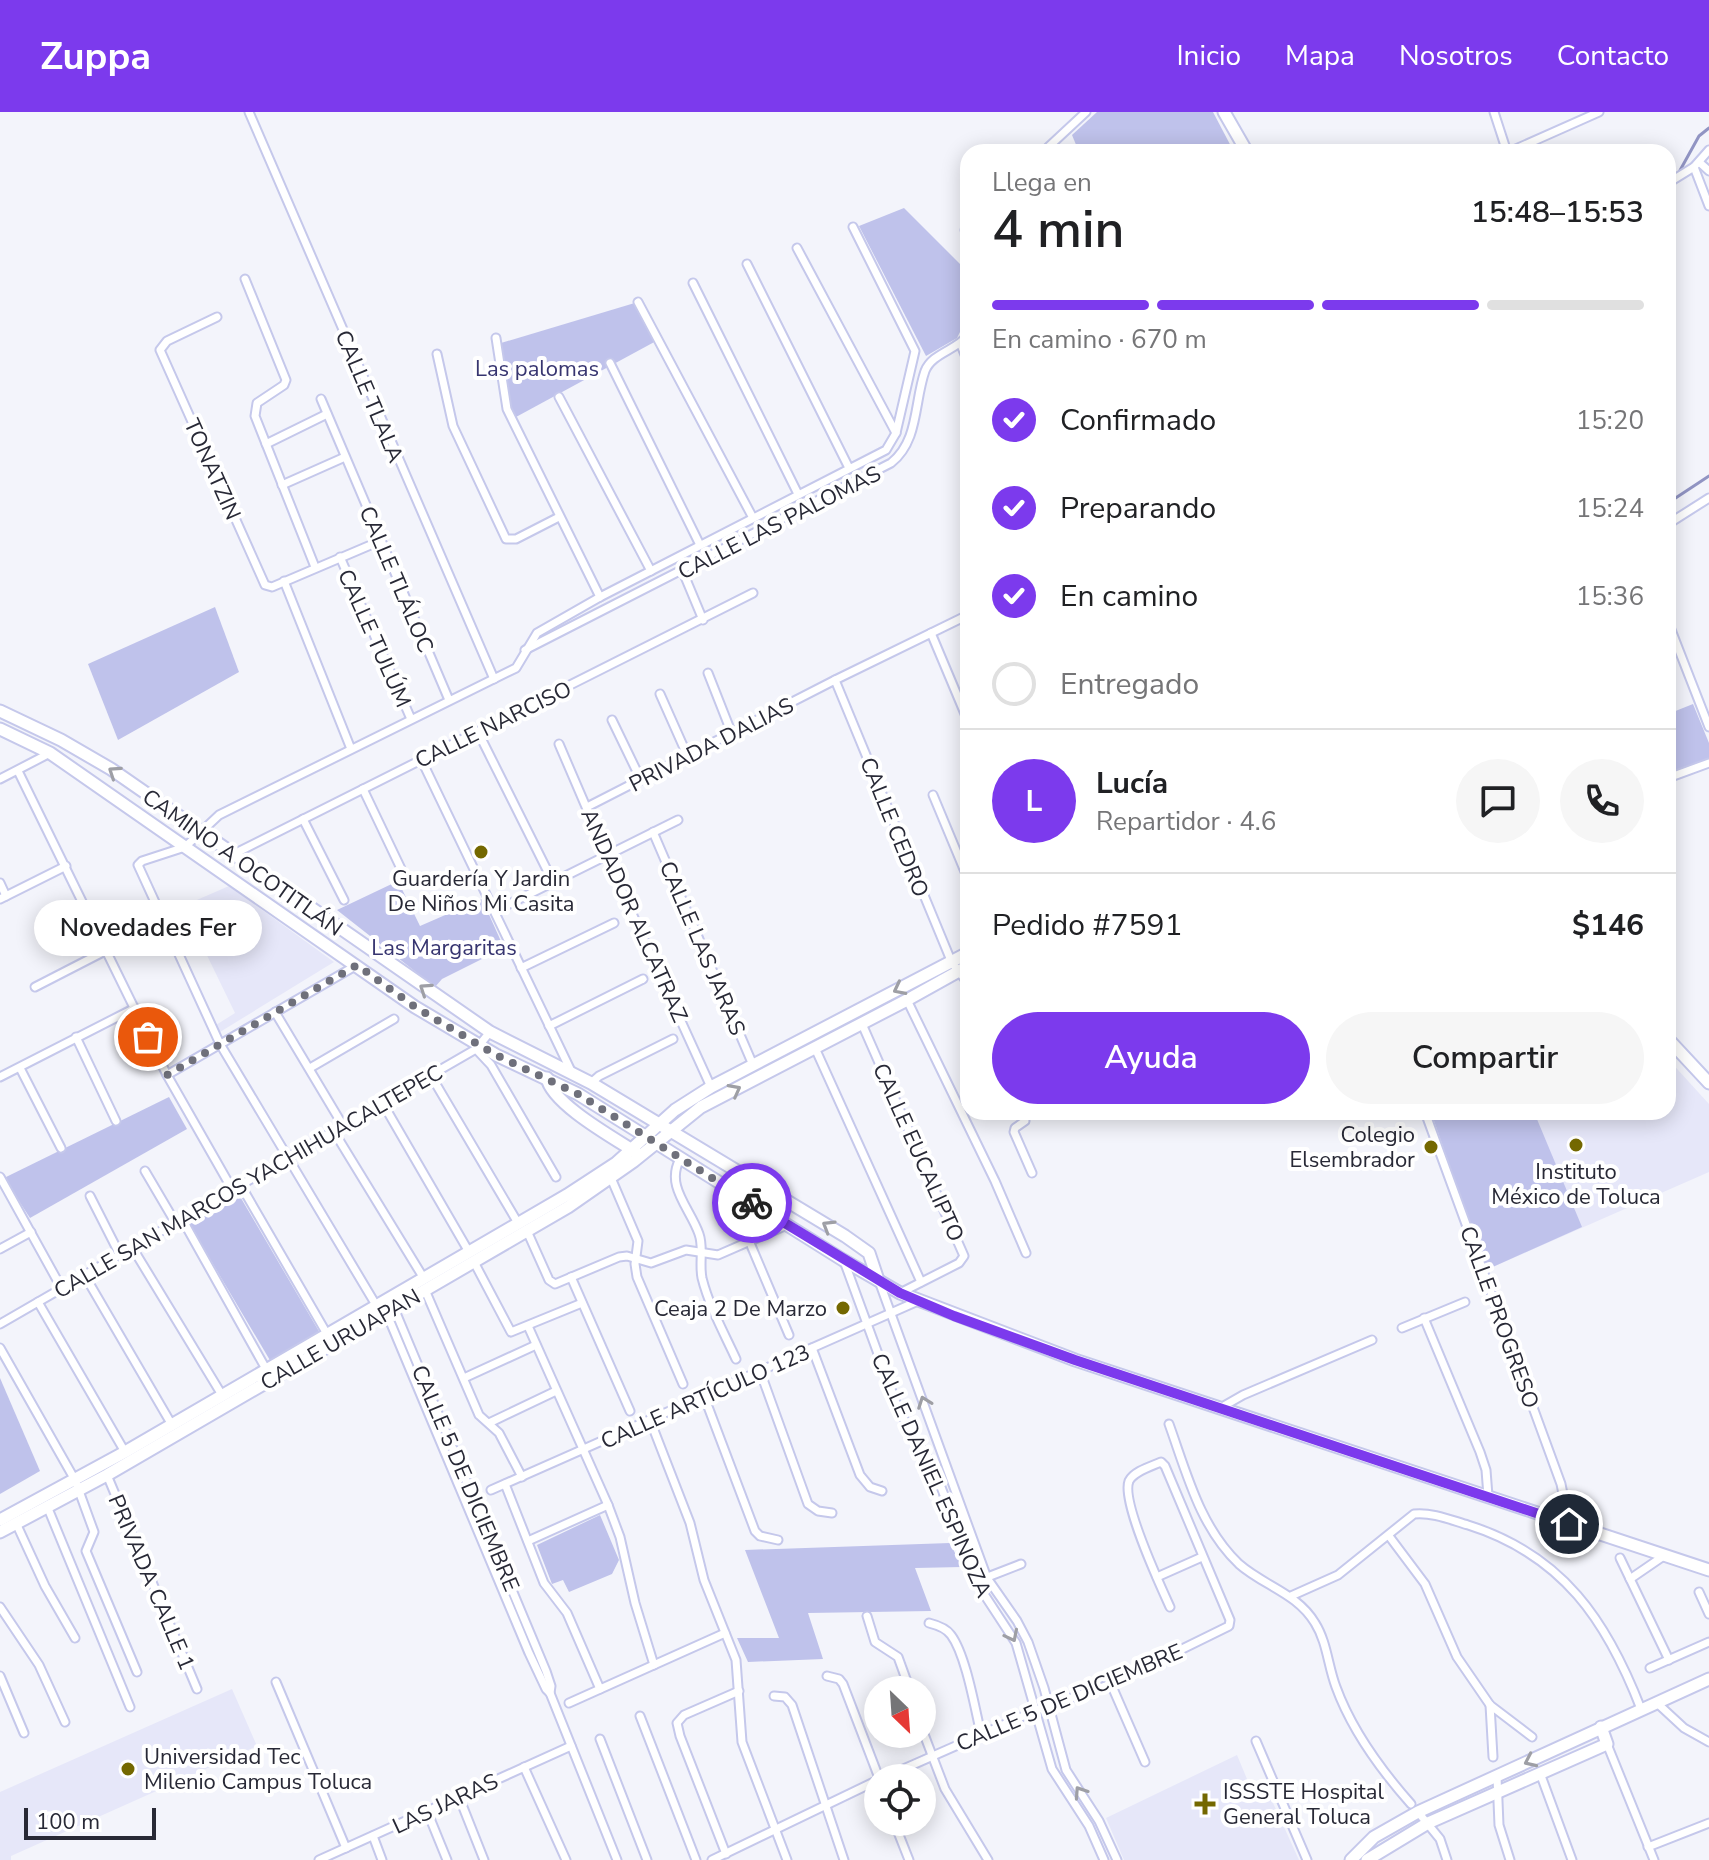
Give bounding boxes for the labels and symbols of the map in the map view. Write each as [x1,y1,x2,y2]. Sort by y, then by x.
street label: CALLE TLALA [328,326,410,467]
park label: Las palomas [475,354,599,384]
street label: TONATZIN [176,414,248,525]
street label: CALLE LAS PALOMAS [673,459,886,587]
street label: CALLE TLÁLOC [352,502,440,657]
street label: CALLE TULÚM [330,565,418,712]
street label: CALLE NARCISO [410,674,577,776]
street label: PRIVADA DALIAS [624,690,799,799]
street label: CALLE CEDRO [852,753,936,902]
one-way arrow [109,767,123,782]
street label: CAMINO A OCOTITLÁN [136,782,349,943]
street label: ANDADOR ALCATRAZ [574,804,695,1027]
marker: Guardería Y Jardin De Niños Mi Casita [472,843,490,861]
street label: CALLE LAS JARAS [652,857,752,1040]
place label: Guardería Y Jardin De Niños Mi Casita [388,864,574,919]
callout: Novedades Fer [34,901,262,957]
park label: Las Margaritas [371,933,517,963]
one-way arrow [893,980,908,995]
one-way arrow [419,984,433,999]
pin [114,1003,182,1071]
street label: CALLE SAN MARCOS YACHIHUACALTEPEC [49,1058,448,1306]
street label: CALLE EUCALIPTO [865,1058,971,1246]
one-way arrow [726,1084,741,1099]
place label: Colegio Elsembrador [1289,1120,1415,1175]
marker: Instituto México de Toluca [1567,1136,1585,1154]
marker: Colegio Elsembrador [1422,1138,1440,1156]
place label: Instituto México de Toluca [1491,1157,1661,1212]
courier [712,1163,792,1243]
one-way arrow [822,1220,836,1235]
street label: CALLE PROGRESO [1452,1222,1546,1413]
street label: CALLE URUAPAN [255,1282,426,1398]
place label: Ceaja 2 De Marzo [654,1294,827,1324]
marker: Ceaja 2 De Marzo [834,1299,852,1317]
street label: CALLE ARTÍCULO 123 [596,1337,815,1457]
street label: CALLE DANIEL ESPINOZA [864,1348,999,1602]
street label: CALLE 5 DE DICIEMBRE [404,1361,526,1596]
one-way arrow [918,1396,934,1410]
street label: PRIVADA CALLE 1 [101,1490,202,1675]
pin [1535,1490,1603,1558]
one-way arrow [1002,1627,1017,1642]
street label: CALLE 5 DE DICIEMBRE [952,1637,1187,1759]
north arrow [864,1676,936,1748]
place label: Universidad Tec Milenio Campus Toluca [144,1742,372,1797]
one-way arrow [1524,1751,1539,1767]
marker: Universidad Tec Milenio Campus Toluca [119,1760,137,1778]
street label: LAS JARAS [388,1766,503,1842]
place label: ISSSTE Hospital General Toluca [1223,1777,1384,1832]
one-way arrow [1075,1786,1090,1800]
marker: ISSSTE Hospital General Toluca [1194,1793,1216,1815]
scale bar [24,1804,156,1840]

